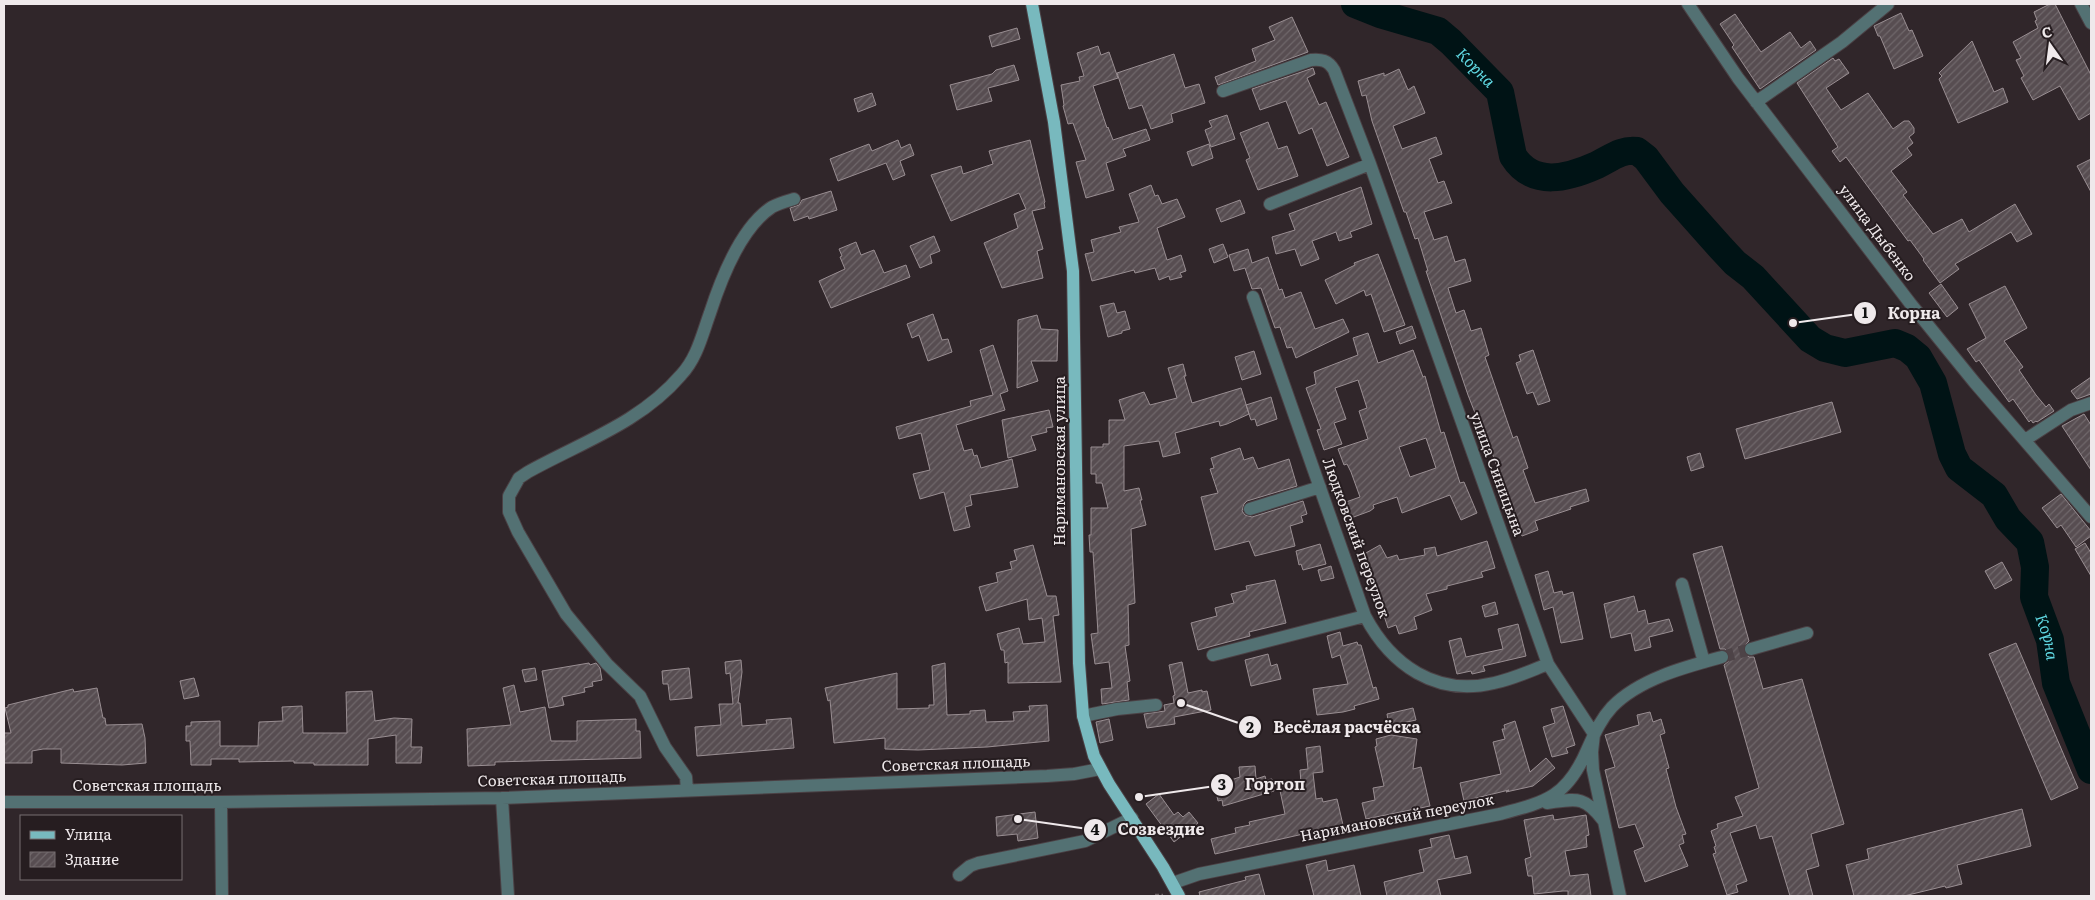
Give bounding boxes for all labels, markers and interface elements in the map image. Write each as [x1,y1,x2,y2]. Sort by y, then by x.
north arrow [2025,20,2075,70]
text: С [2039,20,2054,42]
water label: Корна [1452,41,1502,93]
street label: улица Дыбенко [1834,179,1923,286]
callout: Корна [1853,297,1951,328]
text: 1 [1862,300,1868,323]
text: Корна [1888,300,1941,324]
street label: Наримановская улица [1047,375,1070,546]
street label: улица Синицына [1465,408,1532,540]
street label: Людковский переулок [1318,454,1397,621]
water label: Корна [2030,610,2066,662]
callout: Весёлая расчёска [1238,712,1430,743]
text: Весёлая расчёска [1273,714,1421,738]
text: 2 [1246,715,1254,738]
street label: Советская площадь [881,748,1031,777]
street label: Советская площадь [477,763,627,792]
callout: Гортоп [1210,769,1315,800]
text: Гортоп [1245,771,1305,795]
text: 3 [1218,772,1226,795]
street label: Советская площадь [73,773,221,796]
street label: Наримановский переулок [1298,786,1496,847]
callout: Созвездие [1083,814,1215,845]
legend [20,815,182,880]
text: Созвездие [1117,816,1205,840]
text: 4 [1090,817,1100,840]
text: Улица [65,822,113,845]
text: Здание [65,847,119,870]

